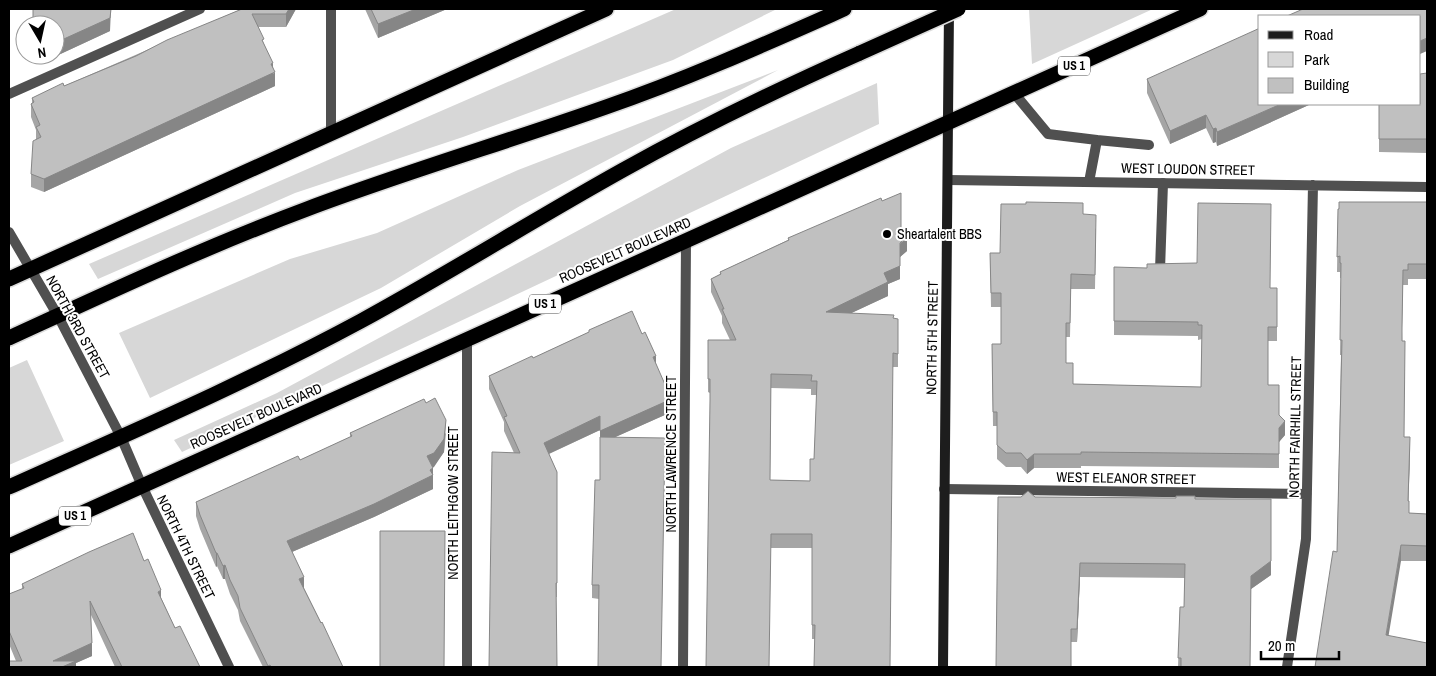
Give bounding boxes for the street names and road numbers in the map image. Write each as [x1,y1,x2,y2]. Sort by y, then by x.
road number: US 1 [1058,56,1090,76]
street label: WEST LOUDON STREET [1121,159,1255,179]
street label: ROOSEVELT BOULEVARD [556,213,694,287]
street label: NORTH 3RD STREET [42,272,114,382]
street label: NORTH 5TH STREET [922,281,942,395]
road number: US 1 [529,294,561,314]
street label: NORTH FAIRHILL STREET [1285,356,1305,498]
street label: NORTH LAWRENCE STREET [662,376,680,532]
street label: ROOSEVELT BOULEVARD [187,379,325,453]
street label: NORTH LEITHGOW STREET [444,426,462,580]
street label: WEST ELEANOR STREET [1056,468,1196,488]
street label: NORTH 4TH STREET [153,492,219,602]
road number: US 1 [59,506,91,526]

